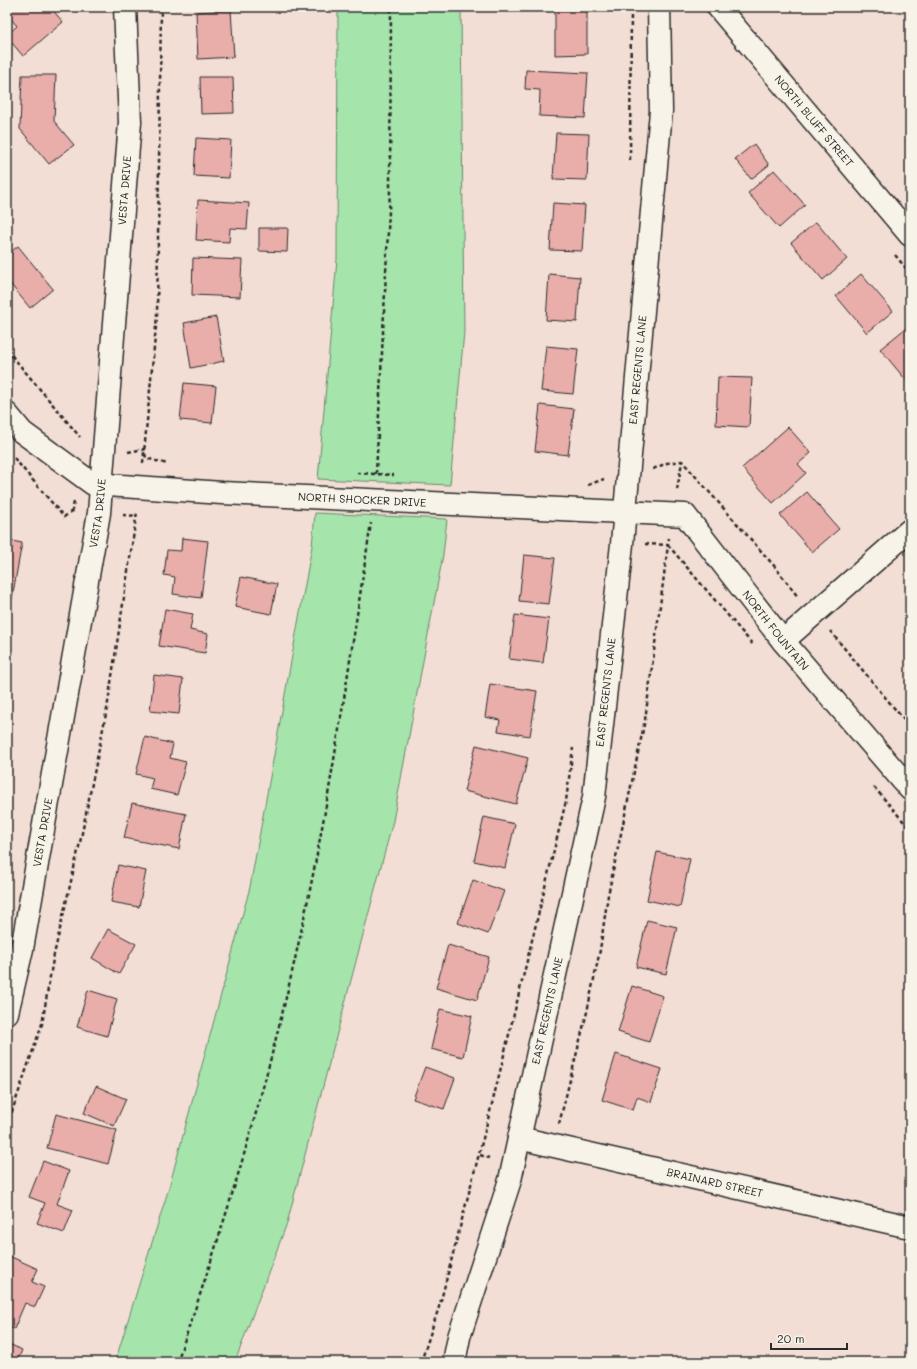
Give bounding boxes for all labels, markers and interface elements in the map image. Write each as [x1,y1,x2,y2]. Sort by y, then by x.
street label: NORTH BLUFF STREET [771,72,857,170]
street label: VESTA DRIVE [114,155,134,226]
street label: EAST REGENTS LANE [625,315,650,425]
street label: VESTA DRIVE [85,478,109,549]
street label: NORTH SHOCKER DRIVE [298,489,427,510]
street label: NORTH FOUNTAIN [739,587,813,673]
street label: EAST REGENTS LANE [592,637,619,748]
street label: VESTA DRIVE [29,797,56,868]
street label: EAST REGENTS LANE [528,955,566,1066]
street label: BRAINARD STREET [665,1164,765,1200]
scale bar [771,1325,847,1351]
text: 20 m [777,1330,805,1346]

